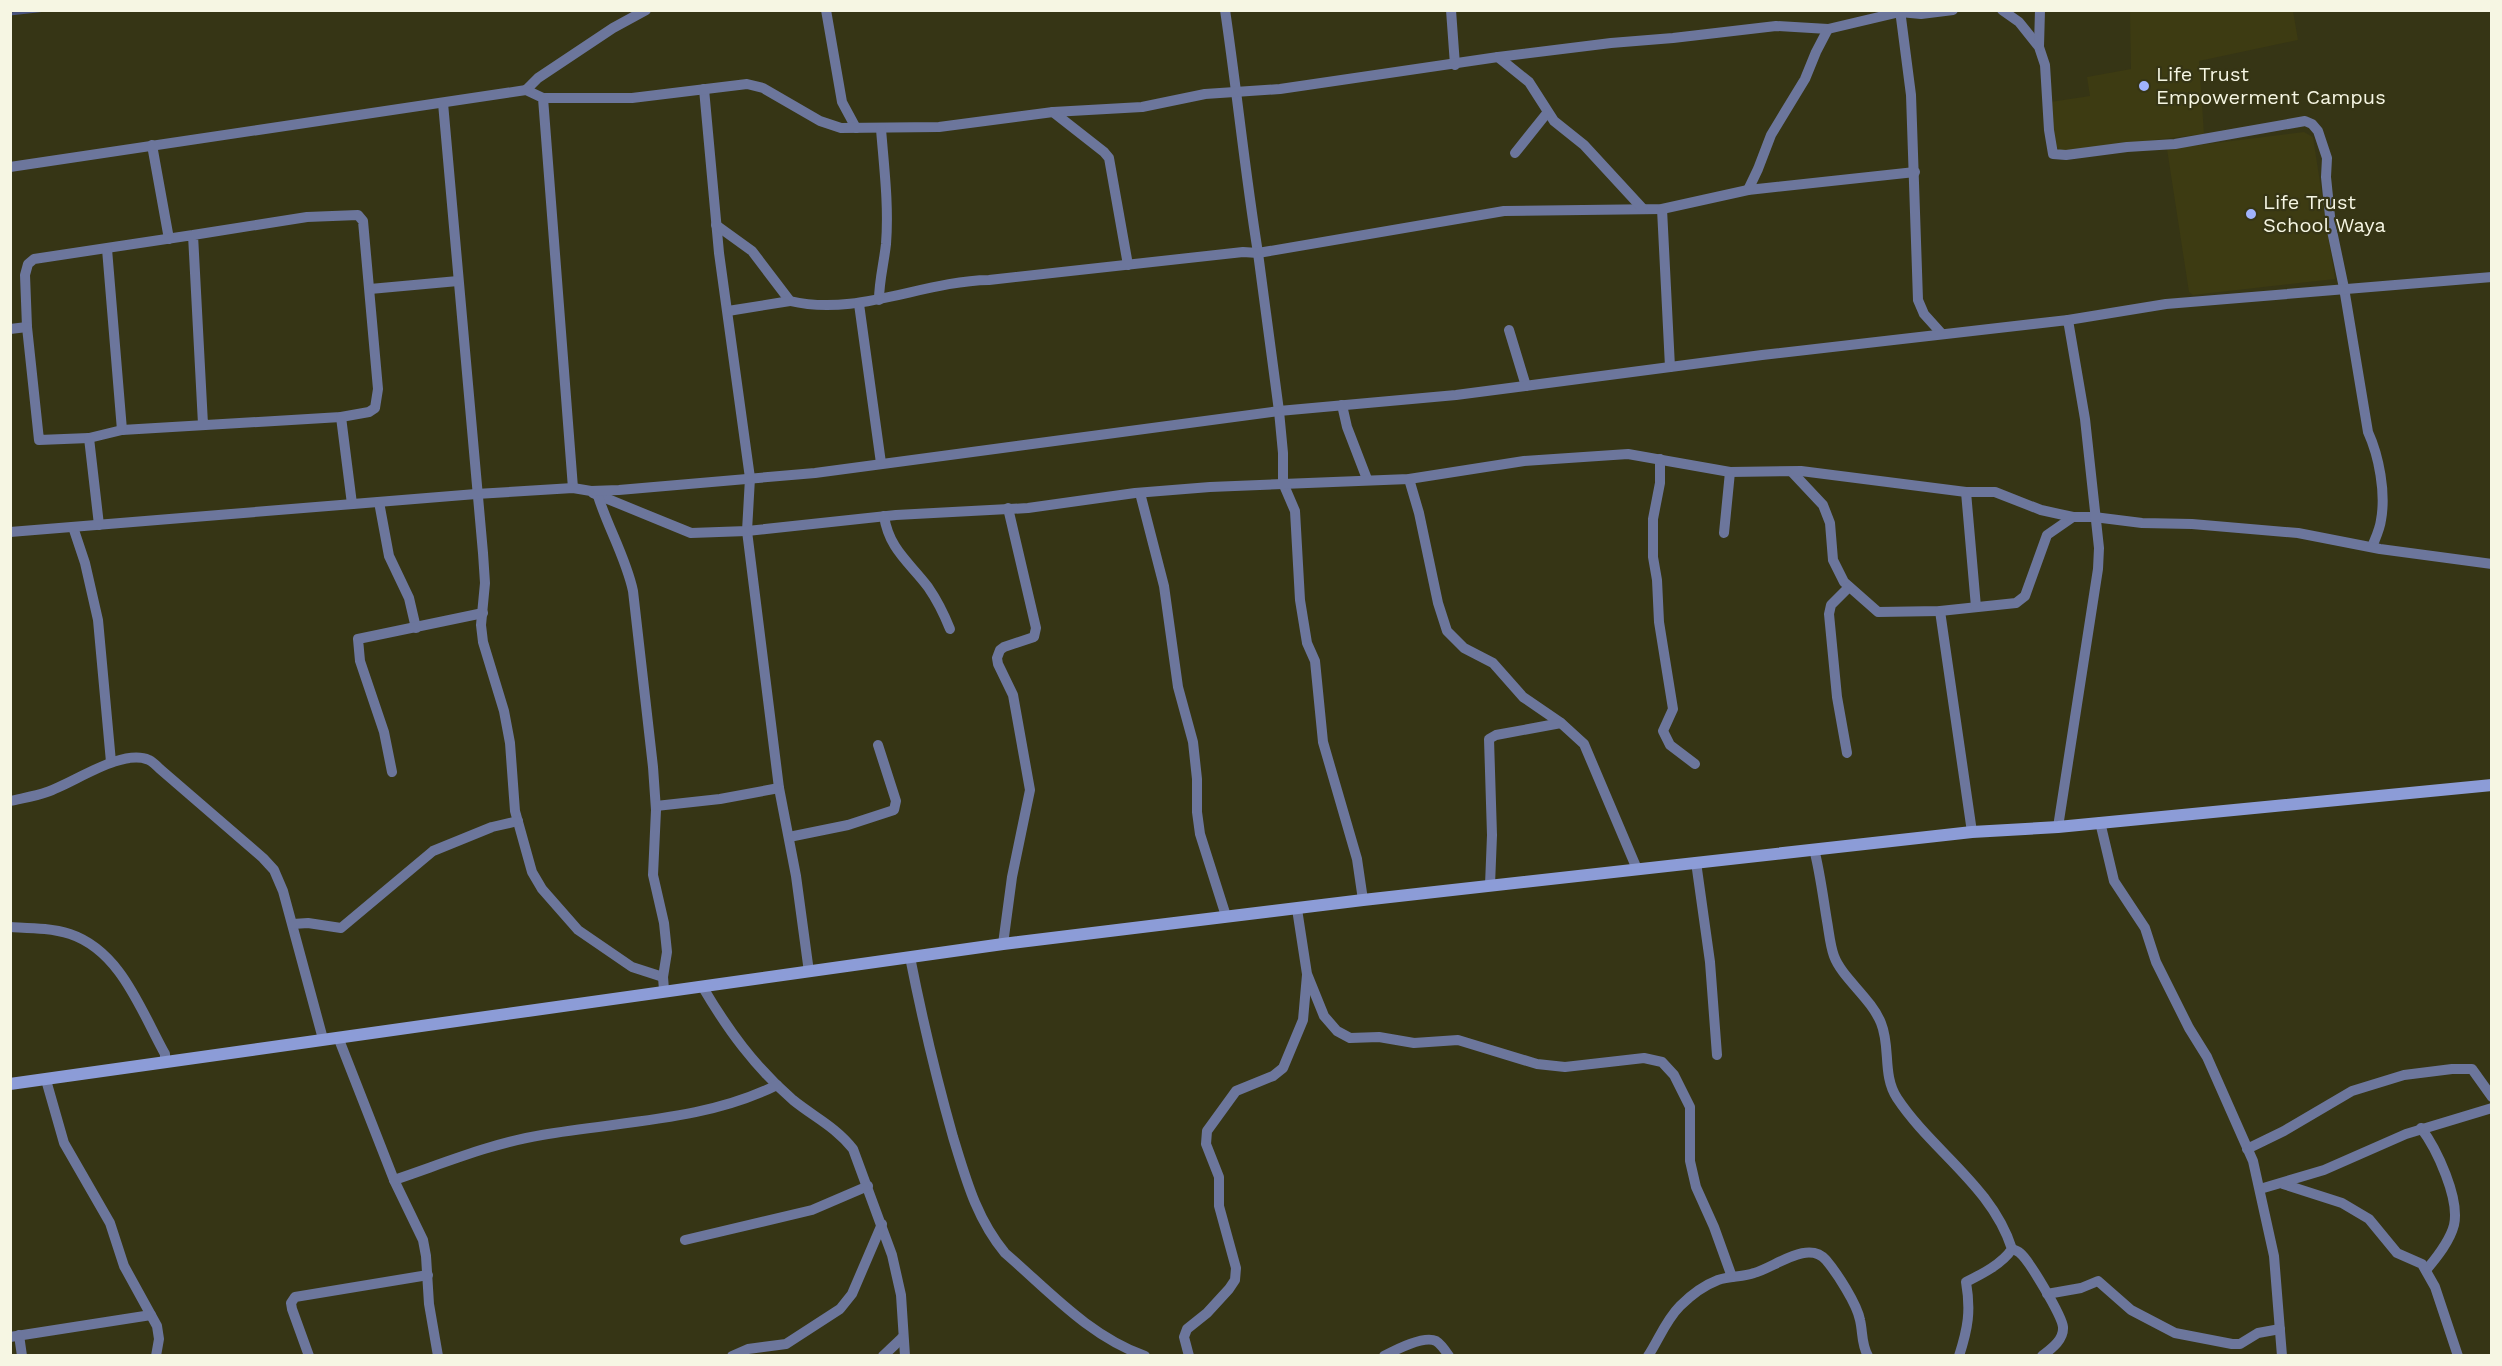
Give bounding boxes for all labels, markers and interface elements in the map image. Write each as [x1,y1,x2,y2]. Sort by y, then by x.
place label: Life Trust Empowerment Campus [2156,62,2386,109]
marker: Life Trust Empowerment Campus [2137,79,2151,93]
place label: Life Trust School Waya [2263,190,2386,237]
marker: Life Trust School Waya [2244,207,2258,221]

